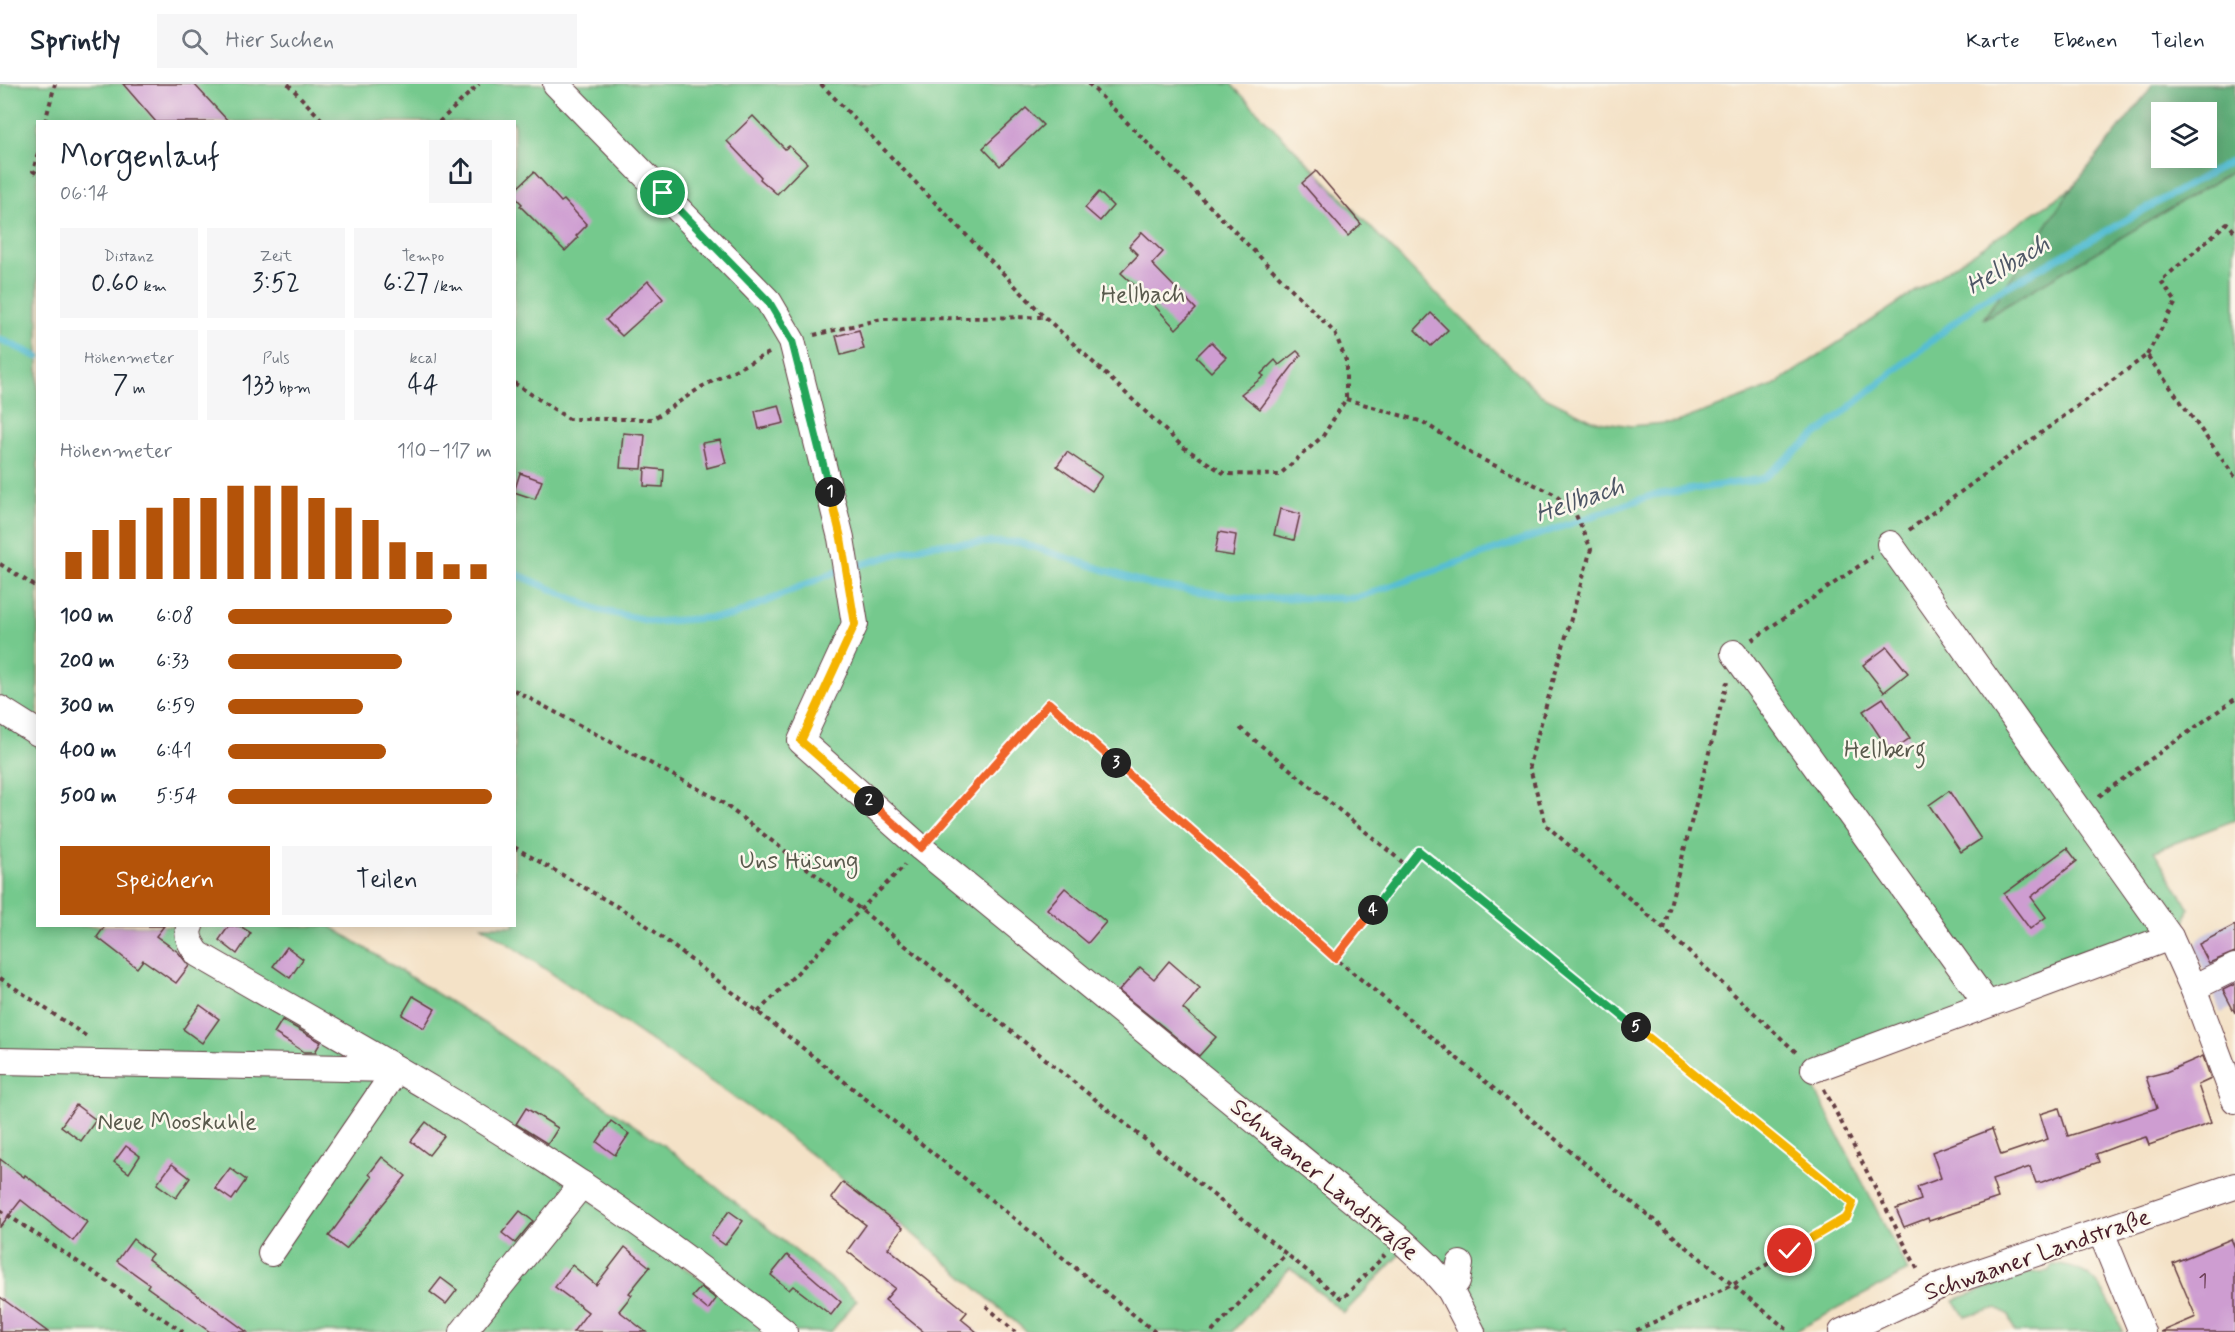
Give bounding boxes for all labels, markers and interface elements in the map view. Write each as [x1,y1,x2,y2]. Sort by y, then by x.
search box [157,14,577,68]
text: Sprintly [30,23,121,60]
icon: search [178,25,211,58]
text: Hier suchen [226,27,334,55]
text: Karte [1966,27,2020,55]
text: Ebenen [2053,27,2118,55]
text: Teilen [2151,27,2205,55]
map controls [2151,102,2217,168]
button: layers [2151,102,2217,168]
text: Morgenlauf [60,135,220,179]
button: share [429,140,492,203]
pin [637,167,688,218]
icon: arrive [646,176,679,209]
text: 06:14 [60,180,109,207]
water label: Hellbach [1960,227,2056,304]
text: Distanz [104,246,154,267]
text: Zeit [260,246,292,267]
text: Tempo [402,246,444,267]
text: 0.60 [91,267,139,301]
text: 3:52 [252,267,300,301]
text: 6:27 [383,267,429,301]
text: km [139,276,167,297]
text: /km [429,276,463,297]
park label: Hellbach [1101,280,1185,311]
text: Höhenmeter [84,348,174,369]
text: Puls [263,348,290,369]
text: kcal [410,348,436,369]
text: 7 [113,369,128,403]
text: 133 [241,369,274,403]
text: 44 [408,369,438,403]
text: m [128,378,145,399]
text: bpm [274,378,311,399]
text: Höhenmeter [60,438,172,465]
text: 110–117 m [397,438,492,465]
water label: Hellbach [1531,470,1629,532]
pin: 1 [815,477,845,507]
text: 1 [826,481,834,502]
text: 100 m [60,603,114,630]
text: 6:08 [156,603,194,630]
text: 200 m [60,648,115,675]
text: 6:33 [156,648,189,675]
text: 300 m [60,693,114,720]
text: 6:59 [156,693,196,720]
park label: Hellberg [1844,735,1926,769]
text: 400 m [60,738,116,765]
text: 6:41 [156,738,192,765]
pin: 3 [1101,748,1131,778]
text: 3 [1112,752,1120,773]
text: 500 m [60,783,117,810]
text: 5:54 [156,783,197,810]
pin: 2 [854,786,884,816]
text: 2 [865,790,873,811]
button: Speichern [60,846,270,915]
button: Teilen [282,846,492,915]
park label: Uns Hüsung [740,846,858,879]
pin: 4 [1358,895,1388,925]
text: 4 [1368,899,1378,920]
pin: 5 [1621,1012,1651,1042]
text: 5 [1631,1016,1641,1037]
street label: Schwaaner Landstraße [1223,1092,1425,1268]
park label: Neue Mooskuhle [97,1107,257,1138]
street label: Schwaaner Landstraße [1920,1202,2155,1309]
pin [1764,1225,1815,1276]
icon: check [1773,1234,1806,1267]
house number: 1 [2198,1267,2208,1295]

